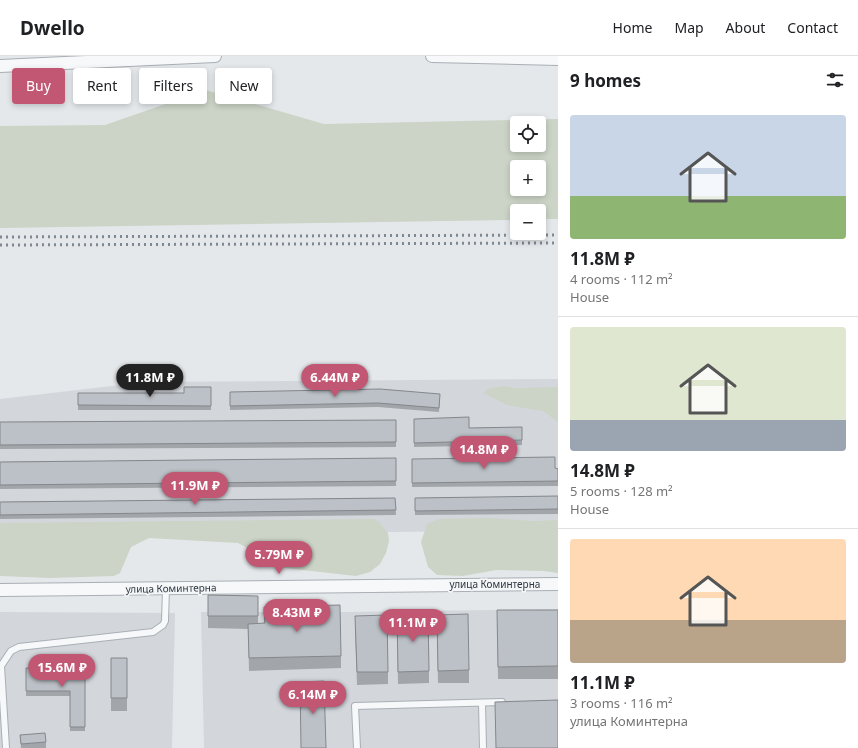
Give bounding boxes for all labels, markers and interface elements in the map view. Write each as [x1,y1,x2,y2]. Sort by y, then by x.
text: Dwello [20,15,85,41]
text: Home [613,18,652,37]
text: Map [674,18,704,37]
text: About [726,18,765,37]
text: Contact [787,18,838,37]
chip: Buy [12,68,65,104]
chip: Rent [73,68,131,104]
chip: Filters [139,68,207,104]
chip: New [215,68,272,104]
text: 9 homes [570,69,641,92]
icon: filters [824,69,846,91]
map controls [510,116,546,240]
button: locate [510,116,546,152]
icon: home [672,141,744,213]
button: + [510,160,546,196]
button: − [510,204,546,240]
text: 11.8M ₽ [570,247,635,270]
text: 4 rooms · 112 m² [570,270,673,288]
text: House [570,288,609,306]
icon: home [672,353,744,425]
pin: 11.8M ₽ [113,364,187,398]
pin: 6.44M ₽ [298,364,372,398]
text: 11.8M ₽ [125,368,175,386]
text: 6.44M ₽ [310,368,360,386]
pin: 14.8M ₽ [447,436,521,470]
text: 14.8M ₽ [459,440,509,458]
text: 14.8M ₽ [570,459,635,482]
pin: 11.9M ₽ [158,472,232,506]
text: 11.9M ₽ [170,476,220,494]
text: 5 rooms · 128 m² [570,482,673,500]
text: House [570,500,609,518]
pin: 5.79M ₽ [242,541,316,575]
text: 5.79M ₽ [254,545,304,563]
icon: home [672,565,744,637]
street label: улица Коминтерна [450,577,540,591]
street label: улица Коминтерна [125,580,217,596]
pin: 8.43M ₽ [260,599,334,633]
text: 8.43M ₽ [272,603,322,621]
pin: 11.1M ₽ [376,609,450,643]
text: 11.1M ₽ [388,613,438,631]
pin: 15.6M ₽ [25,654,99,688]
text: 15.6M ₽ [37,658,87,676]
text: 11.1M ₽ [570,671,635,694]
pin: 6.14M ₽ [276,681,350,715]
text: 6.14M ₽ [288,685,338,703]
text: 3 rooms · 116 m² [570,694,673,712]
text: улица Коминтерна [570,712,688,730]

